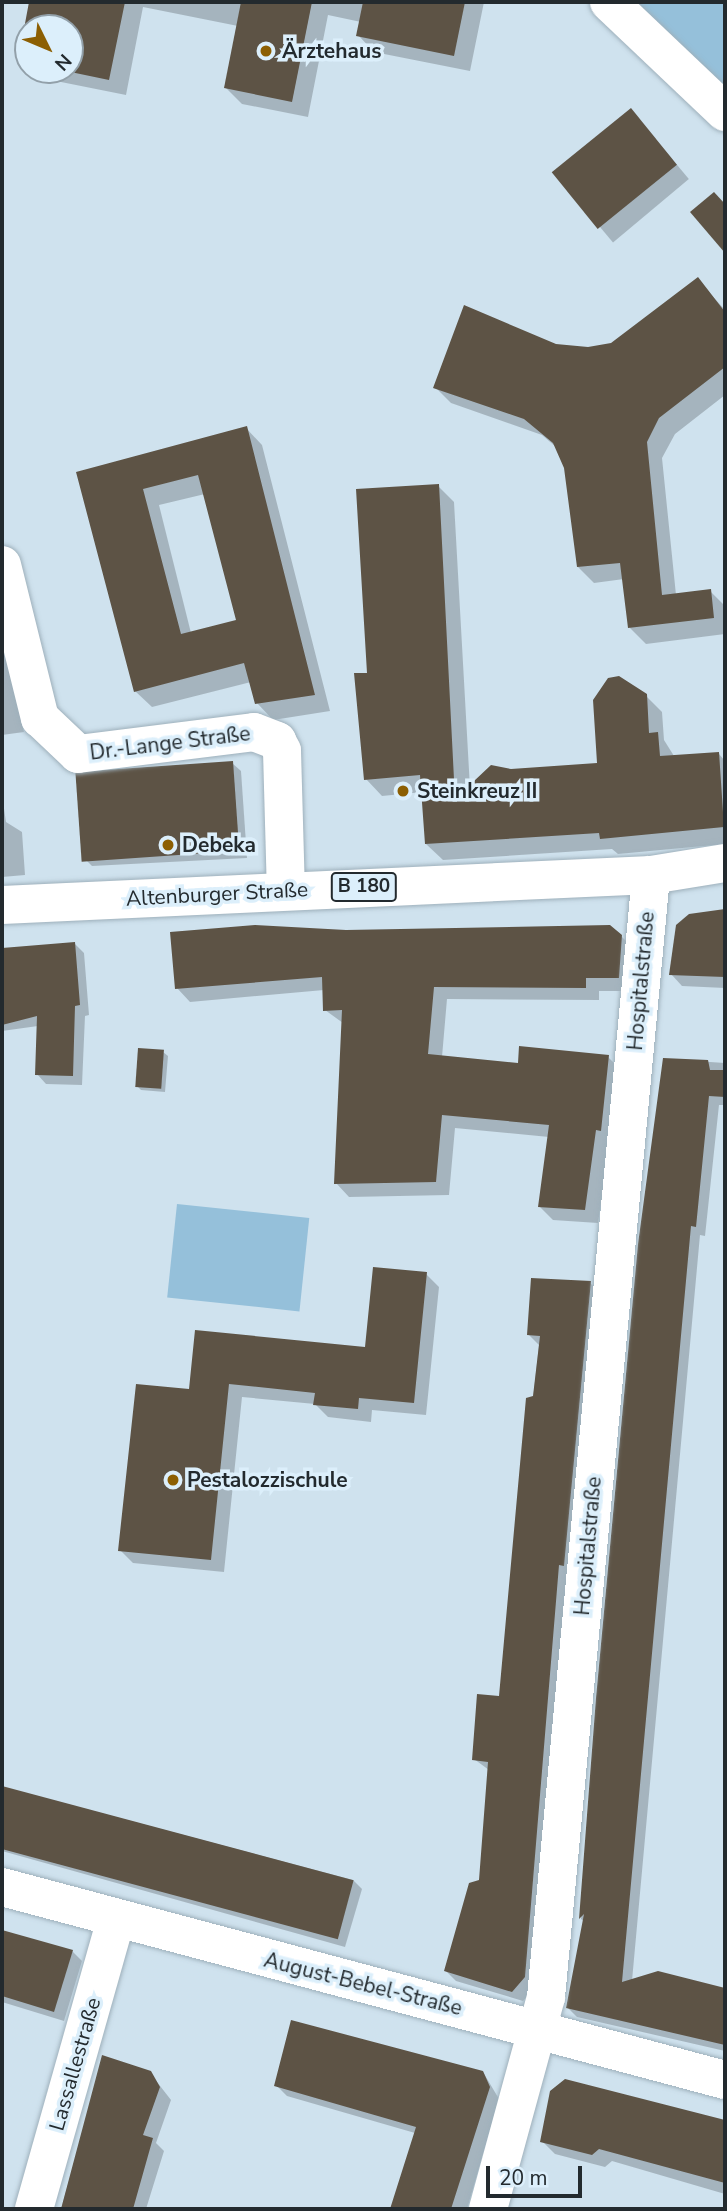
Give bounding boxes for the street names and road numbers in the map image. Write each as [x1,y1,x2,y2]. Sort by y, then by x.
street label: Dr.-Lange Straße [88,721,252,765]
road number: B 180 [331,872,397,902]
street label: Altenburger Straße [125,877,309,911]
street label: Hospitalstraße [622,910,660,1052]
street label: Hospitalstraße [569,1475,607,1617]
street label: August-Bebel-Straße [261,1947,465,2021]
street label: Lassallestraße [44,1995,106,2133]

